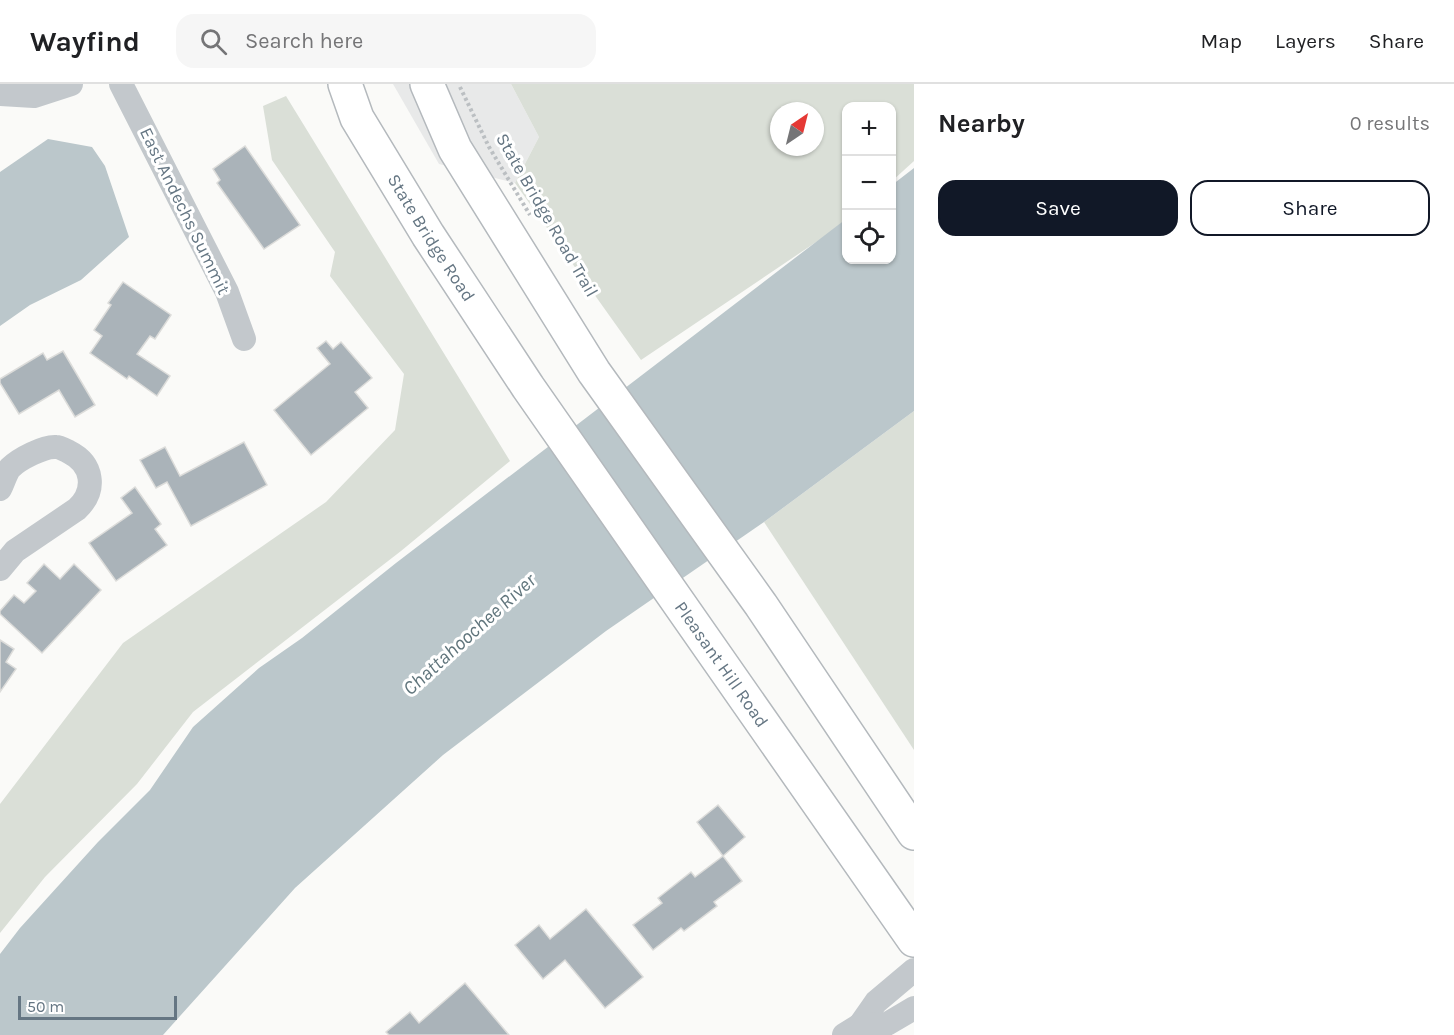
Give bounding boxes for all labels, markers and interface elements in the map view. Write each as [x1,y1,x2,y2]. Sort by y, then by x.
search box [176,14,596,68]
text: Wayfind [30,25,140,58]
icon: search [197,25,230,58]
text: Search here [245,28,363,54]
text: Map [1200,29,1242,53]
text: Layers [1275,29,1336,53]
text: Share [1369,29,1424,53]
north arrow [770,102,824,156]
map controls [842,102,896,264]
button: + [842,102,896,156]
text: Nearby [938,108,1025,139]
text: 0 results [1350,112,1430,135]
street label: East Andechs Summit [135,124,235,298]
street label: State Bridge Road Trail [491,129,603,301]
button: − [842,156,896,210]
street label: State Bridge Road [383,170,480,306]
button: Save [938,180,1178,236]
button: Share [1190,180,1430,236]
button: locate [842,210,896,264]
water label: Chattahoochee River [398,568,541,700]
street label: Pleasant Hill Road [670,597,773,732]
scale bar [18,993,177,1020]
text: 50 m [27,997,64,1016]

